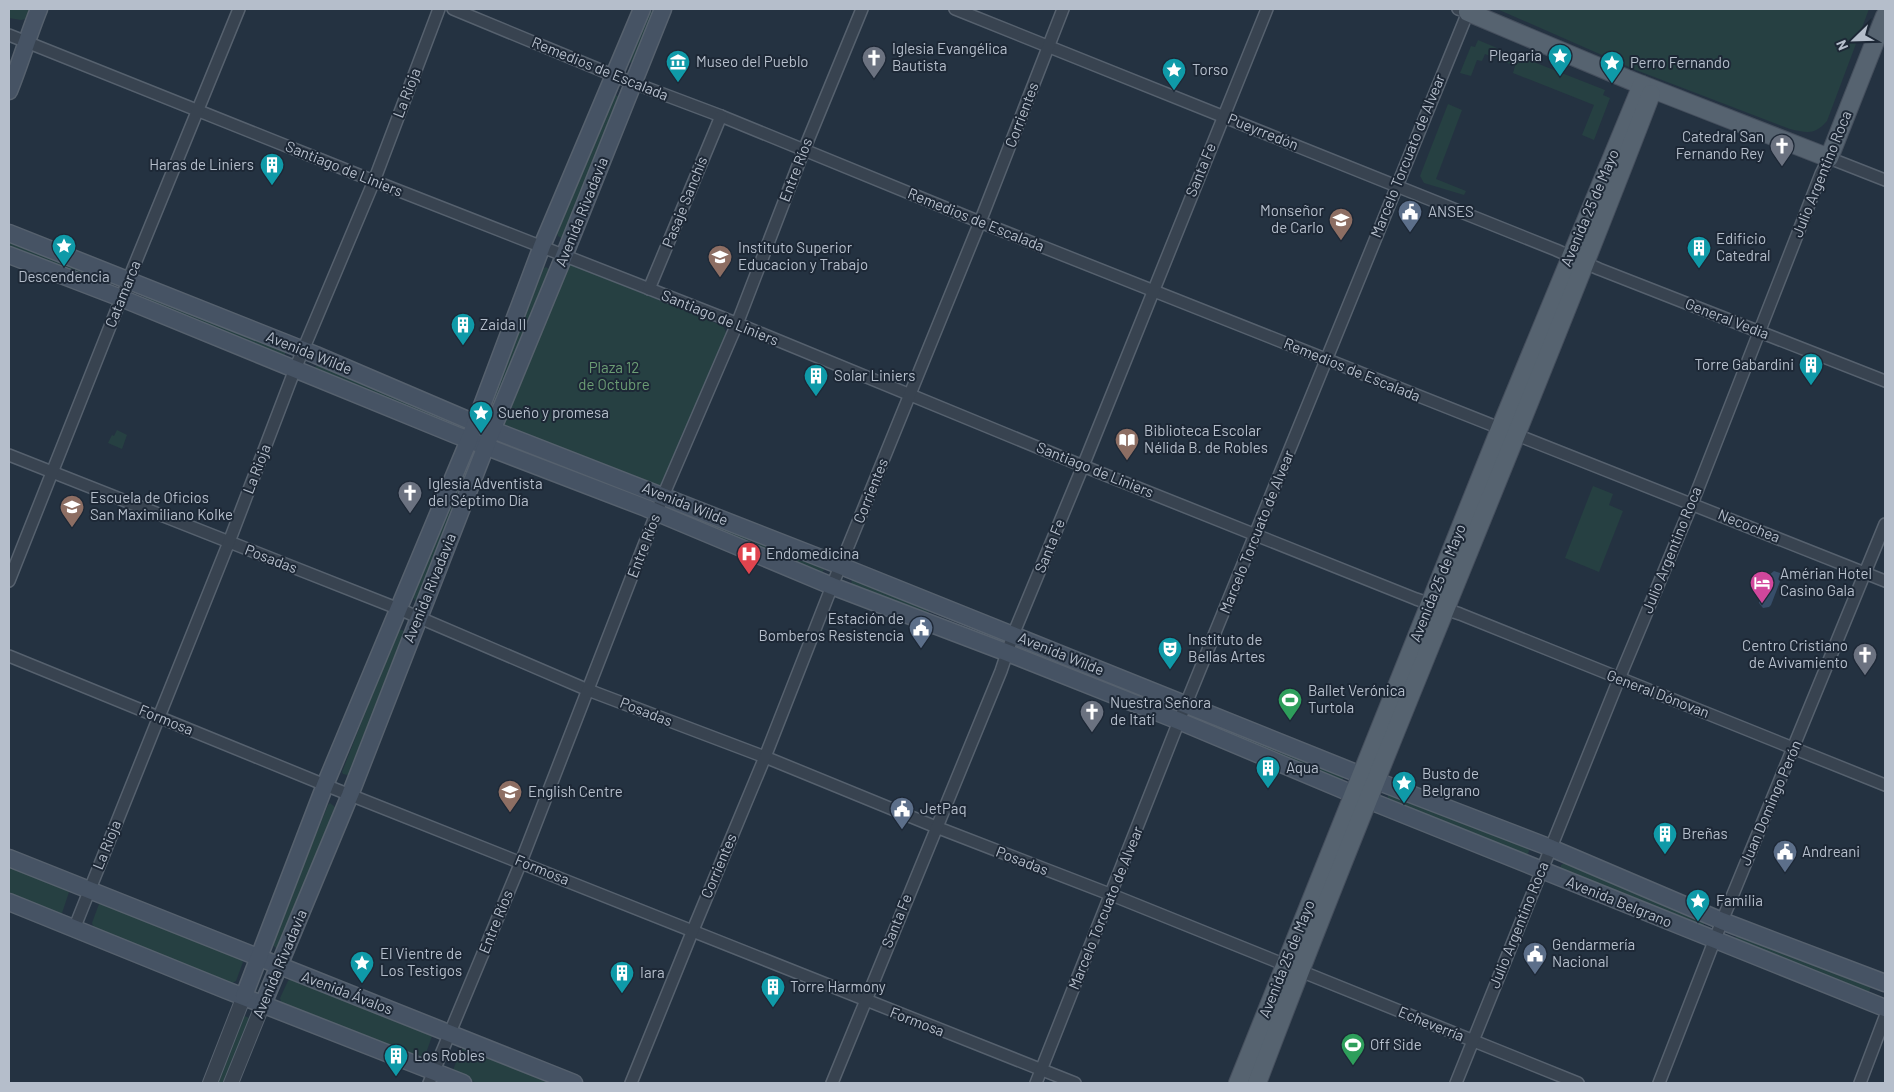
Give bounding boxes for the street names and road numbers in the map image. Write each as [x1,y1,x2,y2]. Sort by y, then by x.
street label: Remedios de Escalada [529,32,671,104]
street label: La Rioja [388,65,424,120]
street label: Marcelo Torcuato de Alvear [1366,71,1448,240]
street label: Corrientes [1000,79,1042,150]
street label: Julio Argentino Roca [1787,108,1855,240]
street label: Pueyrredón [1225,109,1301,153]
street label: Entre Ríos [775,135,815,204]
street label: Santiago de Liniers [283,136,406,200]
street label: Santa Fe [1181,140,1219,199]
street label: Avenida 25 de Mayo [1556,146,1622,269]
street label: Pasaje Sanchís [658,153,711,250]
street label: Avenida Rivadavia [551,154,611,269]
street label: Remedios de Escalada [905,183,1047,255]
street label: Catamarca [100,257,144,330]
street label: Santiago de Liniers [659,285,782,349]
street label: General Vedia [1683,294,1772,342]
street label: Avenida Wilde [264,327,355,377]
street label: Remedios de Escalada [1281,333,1423,405]
street label: Santiago de Liniers [1034,437,1157,501]
street label: La Rioja [238,441,274,496]
street label: Marcelo Torcuato de Alvear [1215,447,1297,616]
street label: Corrientes [849,456,891,526]
street label: Avenida Wilde [640,478,731,528]
street label: Julio Argentino Roca [1637,484,1705,616]
street label: Necochea [1716,504,1783,546]
street label: Entre Ríos [623,511,663,580]
street label: Santa Fe [1030,516,1068,575]
street label: Avenida 25 de Mayo [1405,521,1469,644]
street label: Avenida Rivadavia [399,530,459,645]
street label: Posadas [243,540,300,576]
street label: Avenida Wilde [1016,628,1107,678]
street label: General Dónovan [1604,665,1712,721]
street label: Posadas [618,693,675,729]
street label: Formosa [137,700,196,738]
street label: Juan Domingo Perón [1736,737,1805,868]
street label: La Rioja [88,817,124,872]
street label: Marcelo Torcuato de Alvear [1064,823,1146,992]
street label: Corrientes [696,831,740,901]
street label: Posadas [994,842,1051,878]
street label: Formosa [513,850,572,888]
street label: Julio Argentino Roca [1484,859,1552,991]
street label: Avenida Belgrano [1564,872,1675,930]
street label: Entre Ríos [474,887,516,956]
street label: Santa Fe [877,891,915,950]
street label: Avenida 25 de Mayo [1254,897,1318,1020]
street label: Avenida Rivadavia [248,907,310,1021]
street label: Avenida Ávalos [299,966,396,1018]
street label: Formosa [888,1002,947,1040]
street label: Echeverría [1396,1002,1467,1044]

